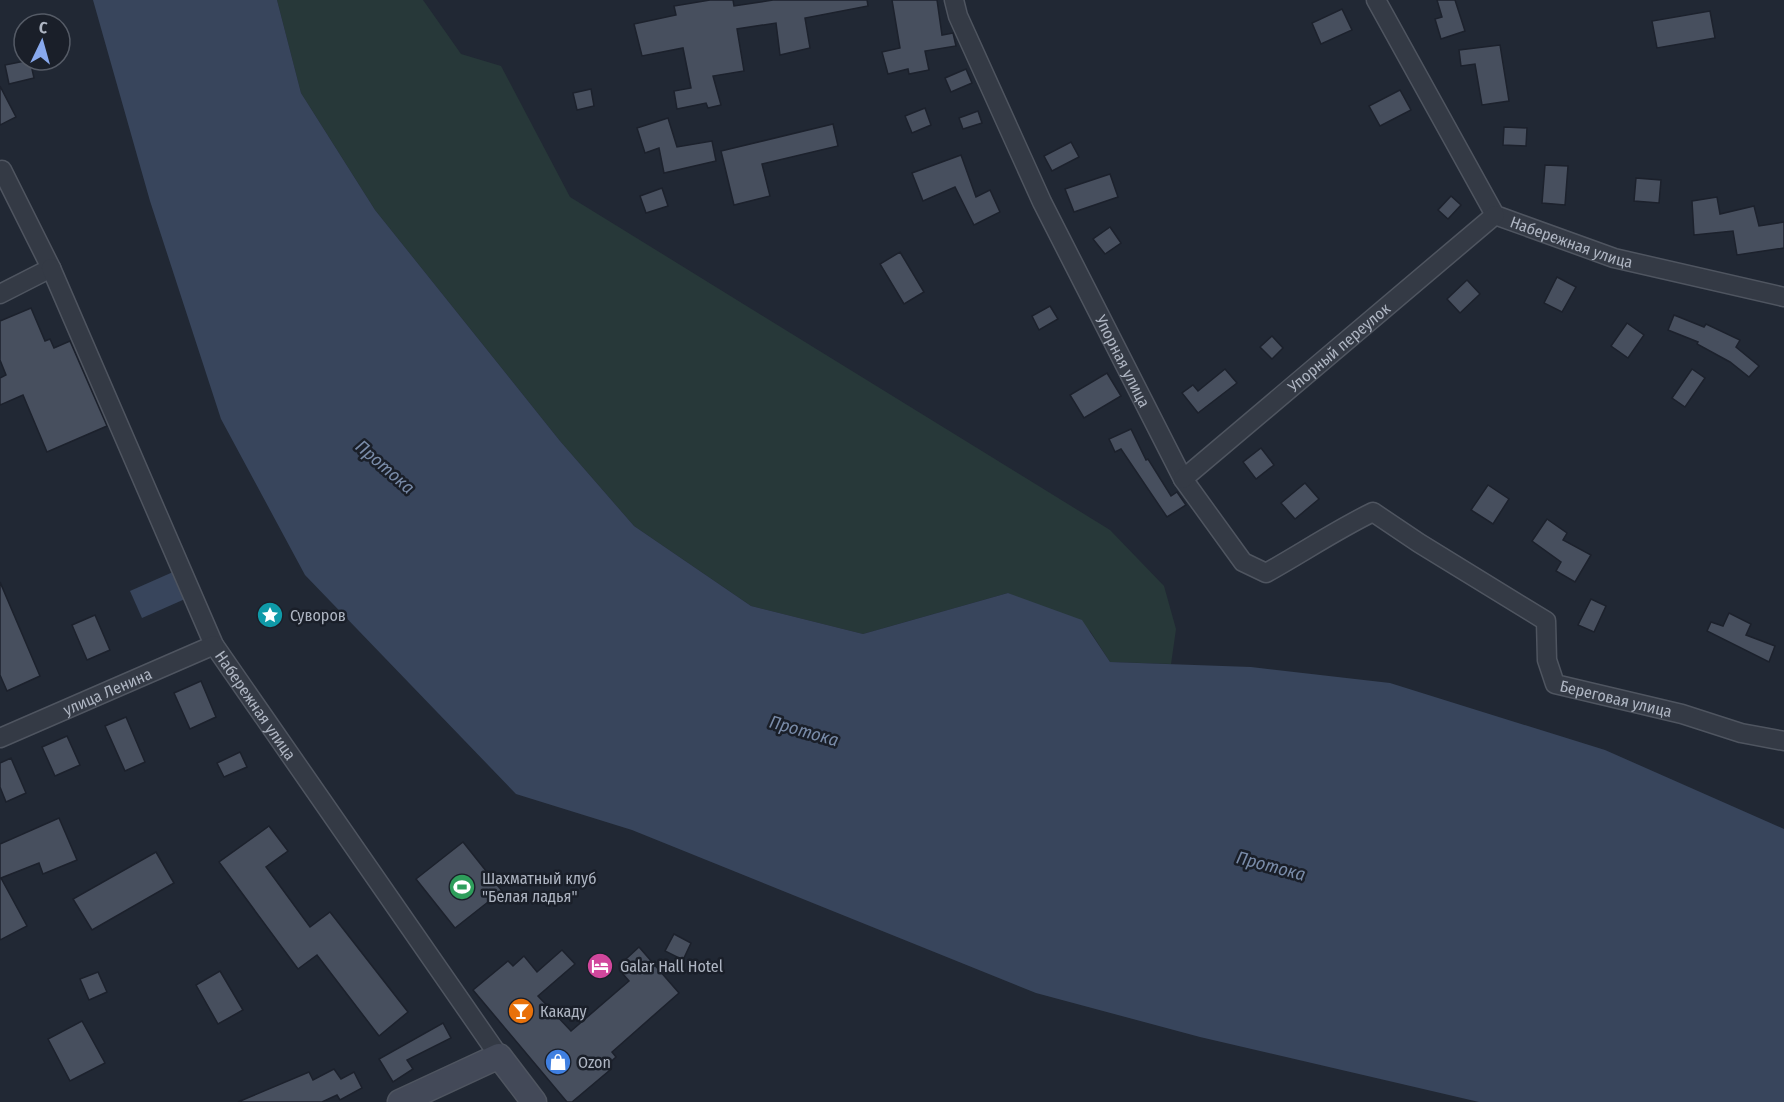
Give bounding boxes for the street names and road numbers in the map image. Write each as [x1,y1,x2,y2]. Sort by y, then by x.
street label: Набережная улица [1508,212,1635,272]
street label: Упорный переулок [1283,298,1394,397]
street label: Упорная улица [1091,311,1154,410]
street label: Набережная улица [211,647,300,764]
street label: улица Ленина [60,664,155,719]
street label: Береговая улица [1558,676,1674,721]

